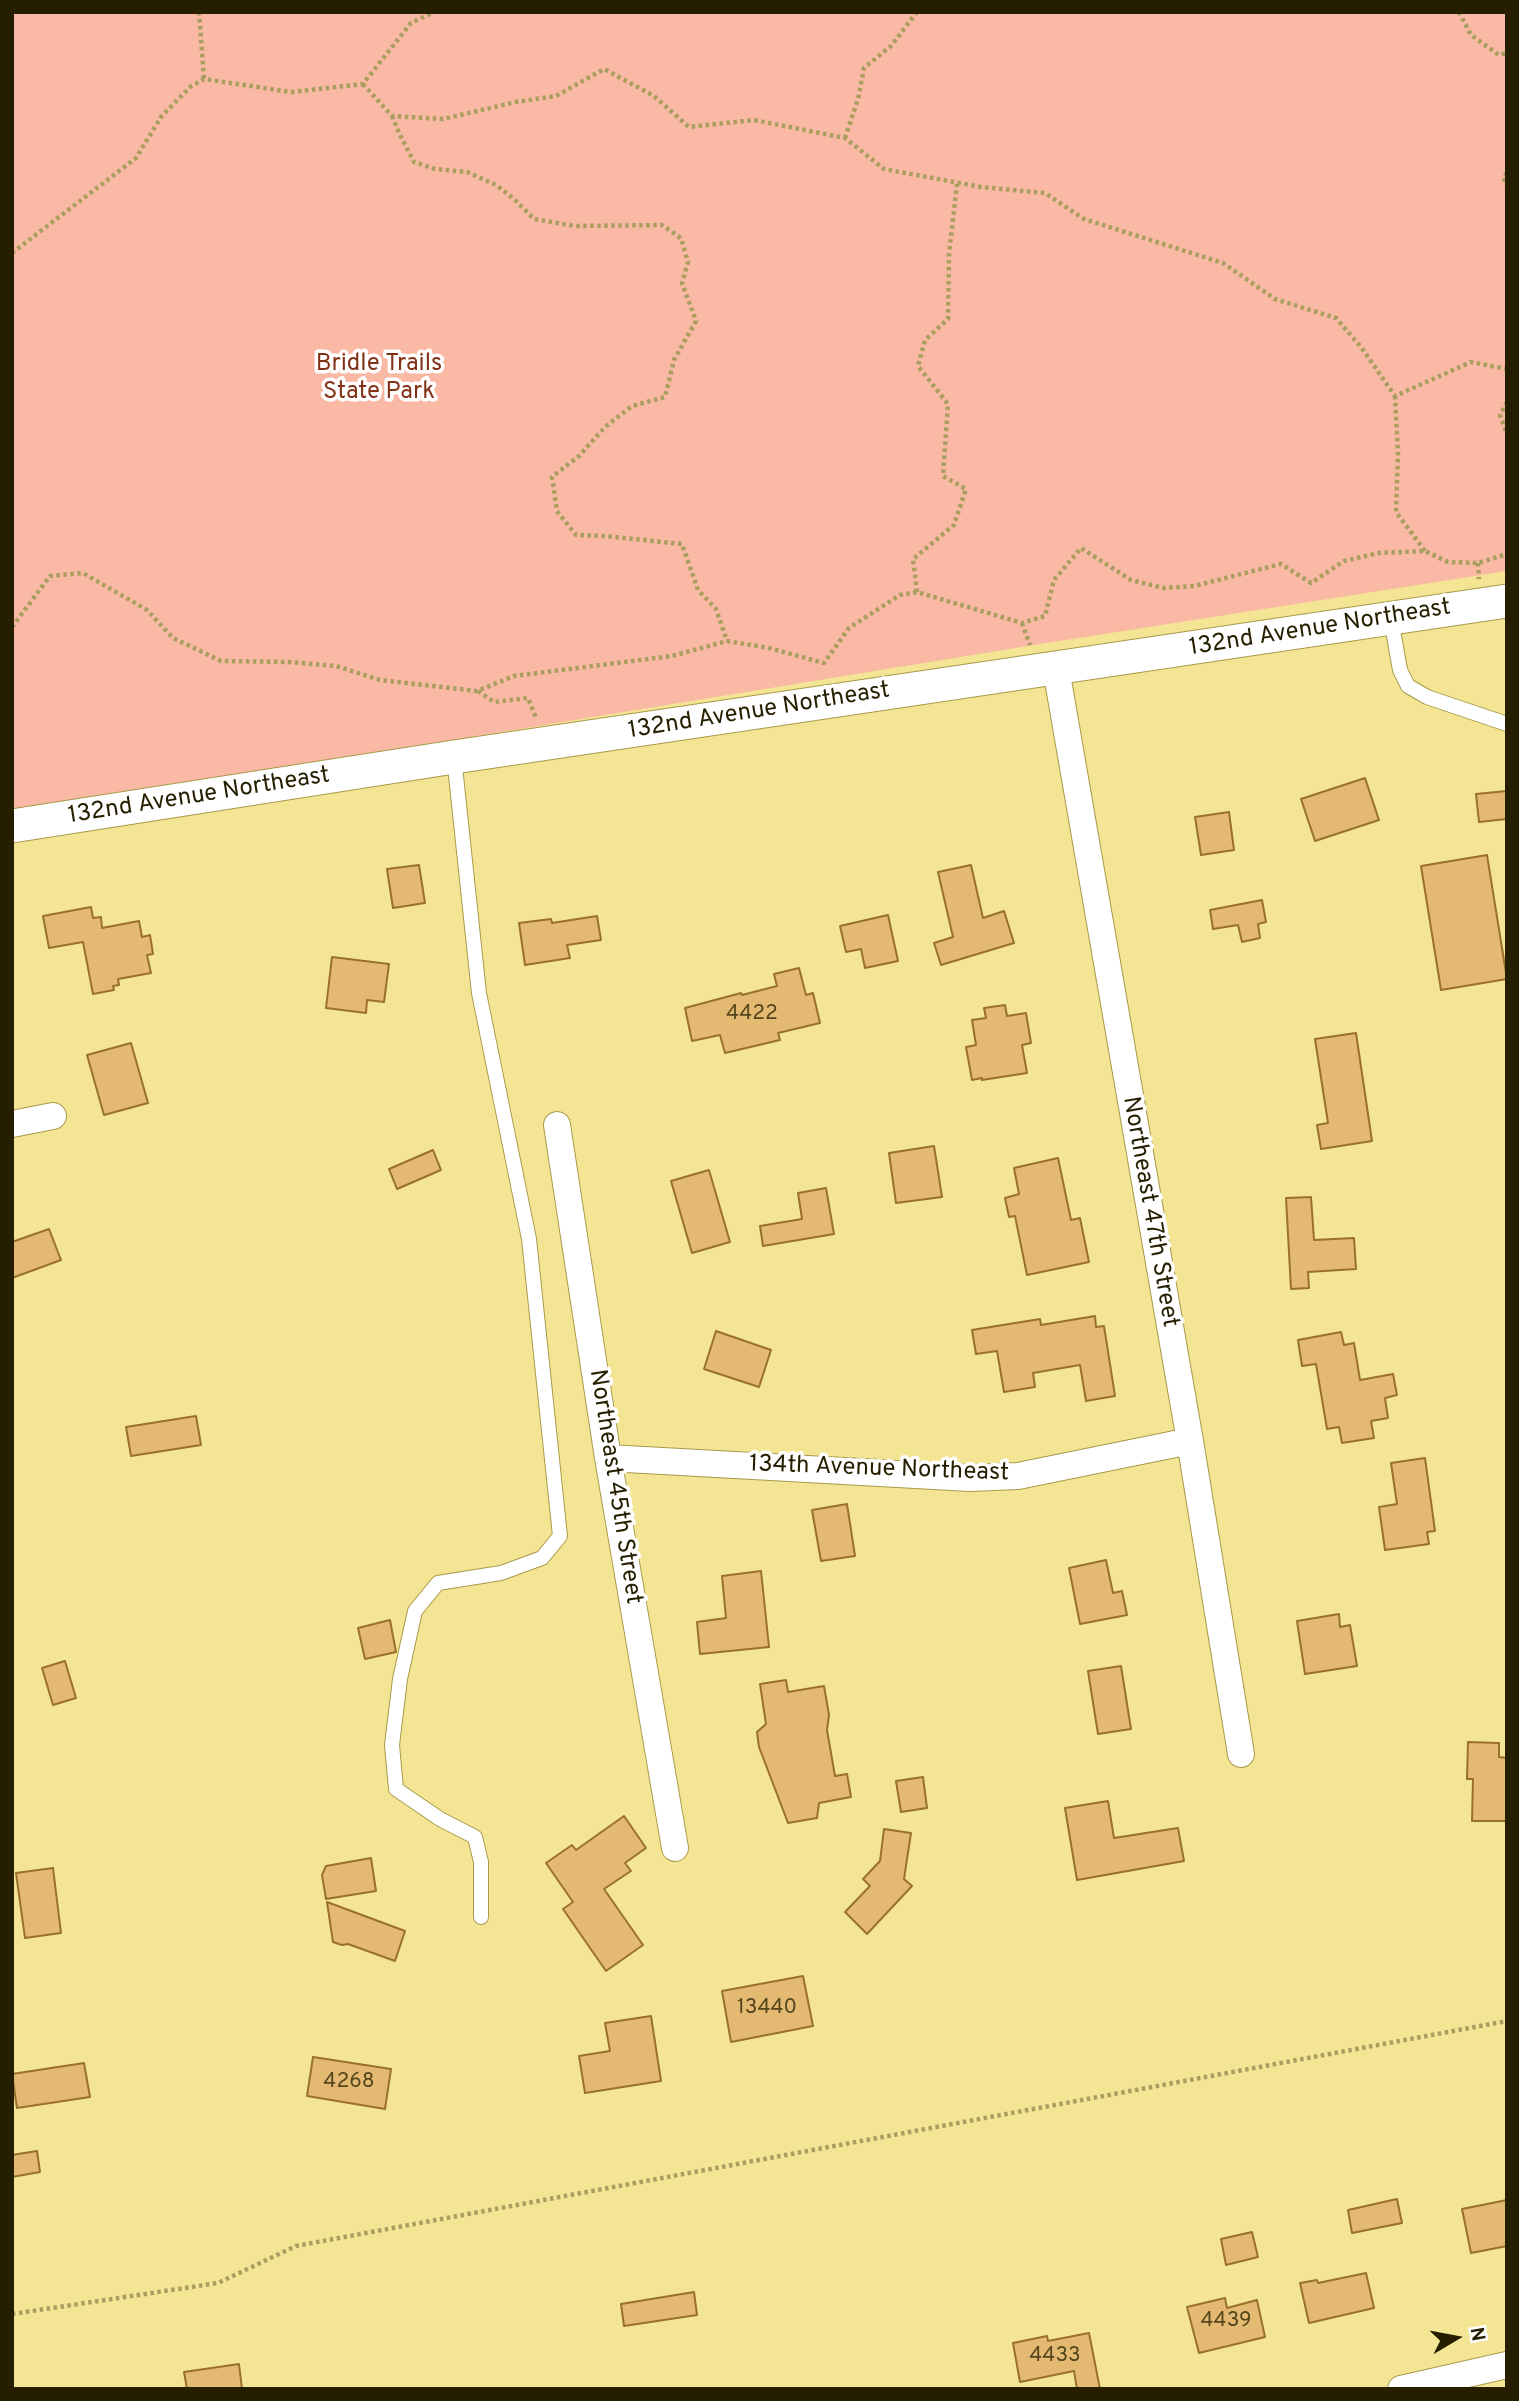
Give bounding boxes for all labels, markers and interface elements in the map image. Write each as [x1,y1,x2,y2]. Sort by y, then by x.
park label: Bridle Trails State Park [316,351,442,407]
street label: 132nd Avenue Northeast [1187,594,1453,664]
street label: 132nd Avenue Northeast [626,677,892,747]
street label: 132nd Avenue Northeast [66,762,332,832]
house number: 4422 [726,1002,778,1028]
street label: Northeast 47th Street [1115,1094,1183,1330]
street label: Northeast 45th Street [581,1368,647,1606]
street label: 134th Avenue Northeast [749,1451,1009,1489]
house number: 13440 [737,1996,797,2022]
house number: 4268 [323,2070,375,2096]
north arrow [1421,2303,1491,2373]
house number: 4439 [1201,2309,1251,2335]
text: N [1464,2326,1490,2343]
house number: 4433 [1029,2344,1081,2370]

